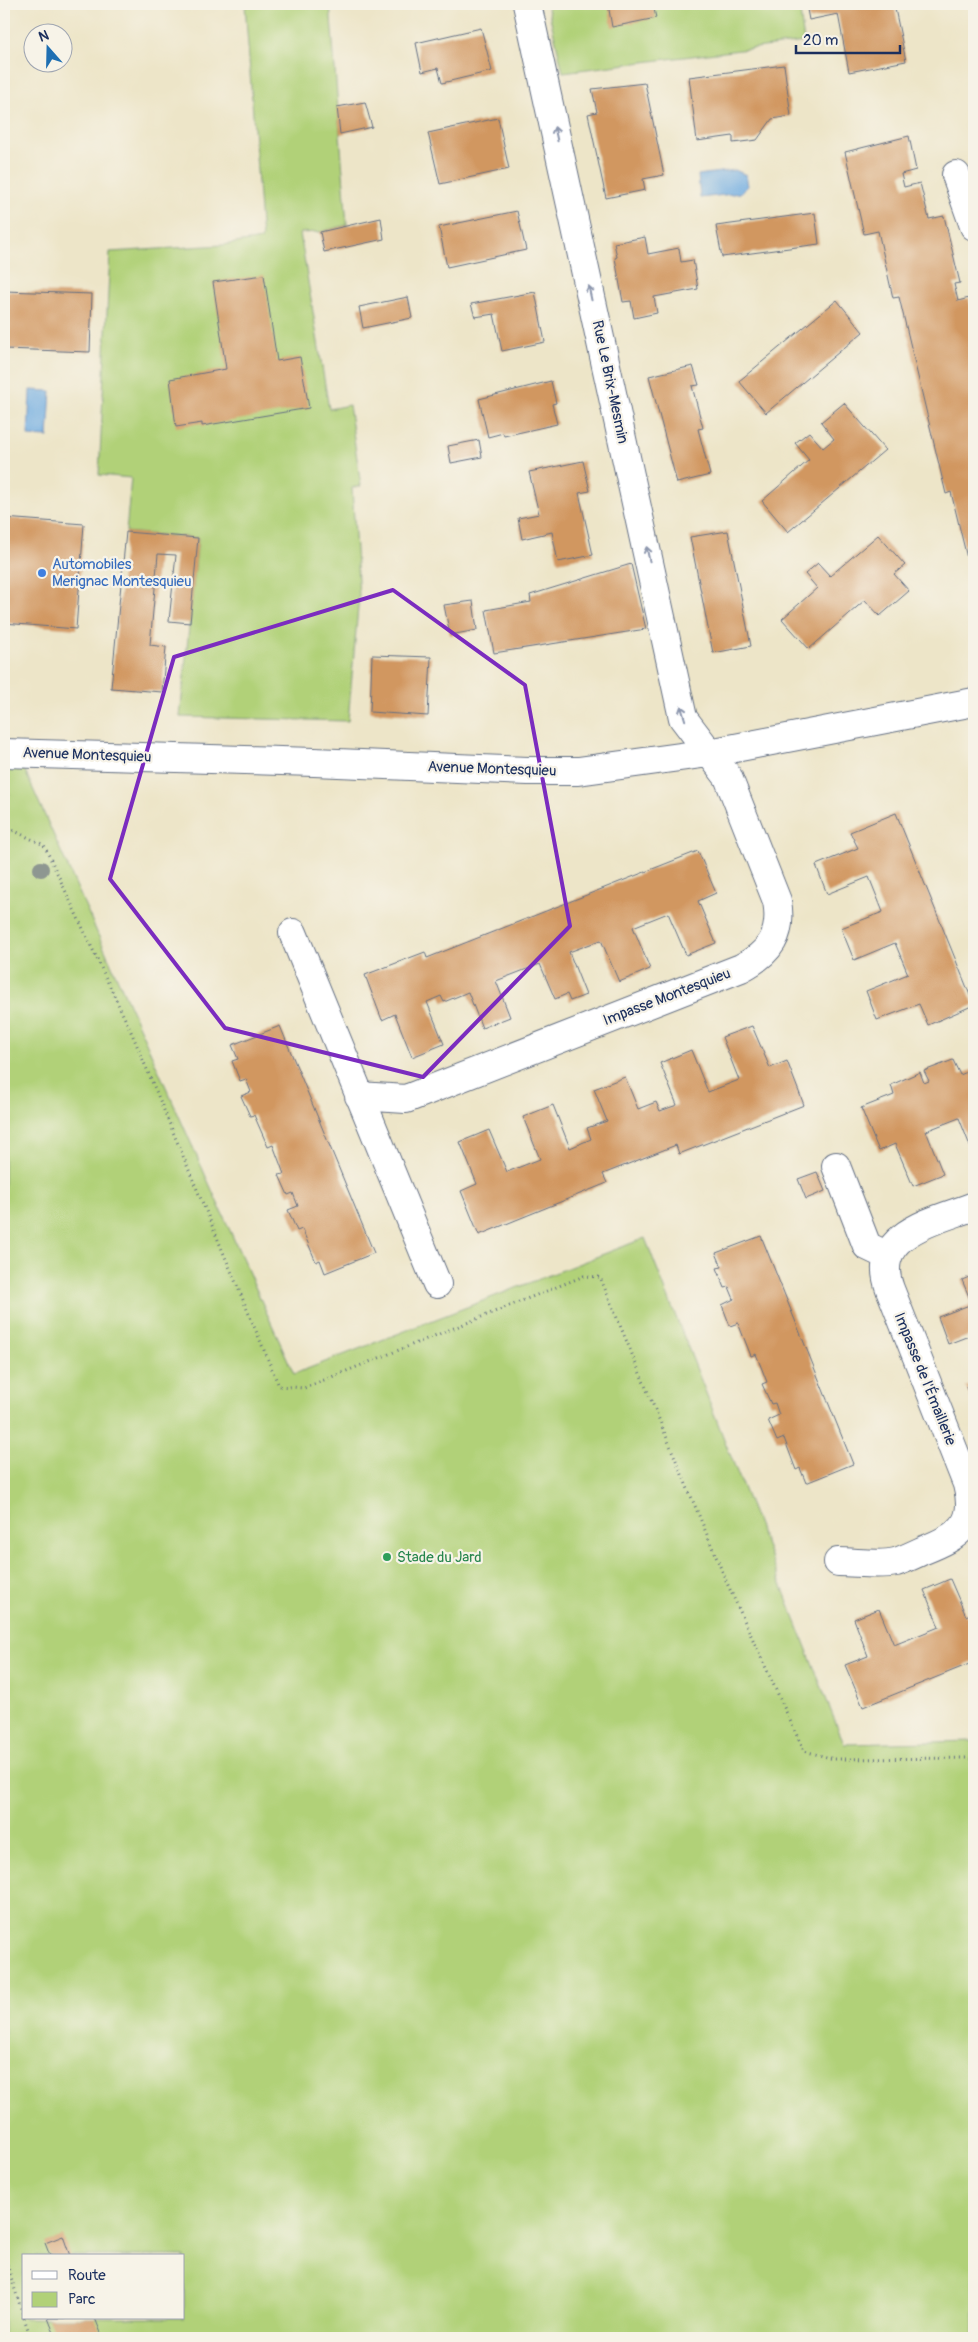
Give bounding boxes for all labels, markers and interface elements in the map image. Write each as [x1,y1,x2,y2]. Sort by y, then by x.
north arrow [22,22,72,72]
scale bar [796,22,899,54]
text: N [36,27,51,46]
text: 20 m [803,31,838,50]
one-way arrow [550,127,560,143]
one-way arrow [585,286,595,302]
street label: Rue Le Brix-Mesmin [588,319,632,445]
one-way arrow [642,547,652,563]
place label: Automobiles Merignac Montesquieu [52,555,191,591]
marker: Automobiles Merignac Montesquieu [36,567,48,579]
one-way arrow [677,705,687,721]
street label: Avenue Montesquieu [22,743,152,767]
street label: Avenue Montesquieu [427,757,557,781]
street label: Impasse Montesquieu [601,964,733,1030]
street label: Impasse de l'Émaillerie [890,1310,961,1449]
place label: Stade du Jard [397,1548,482,1567]
marker: Stade du Jard [381,1551,393,1563]
legend [22,2254,185,2320]
text: Route [68,2266,106,2285]
text: Parc [68,2290,96,2309]

